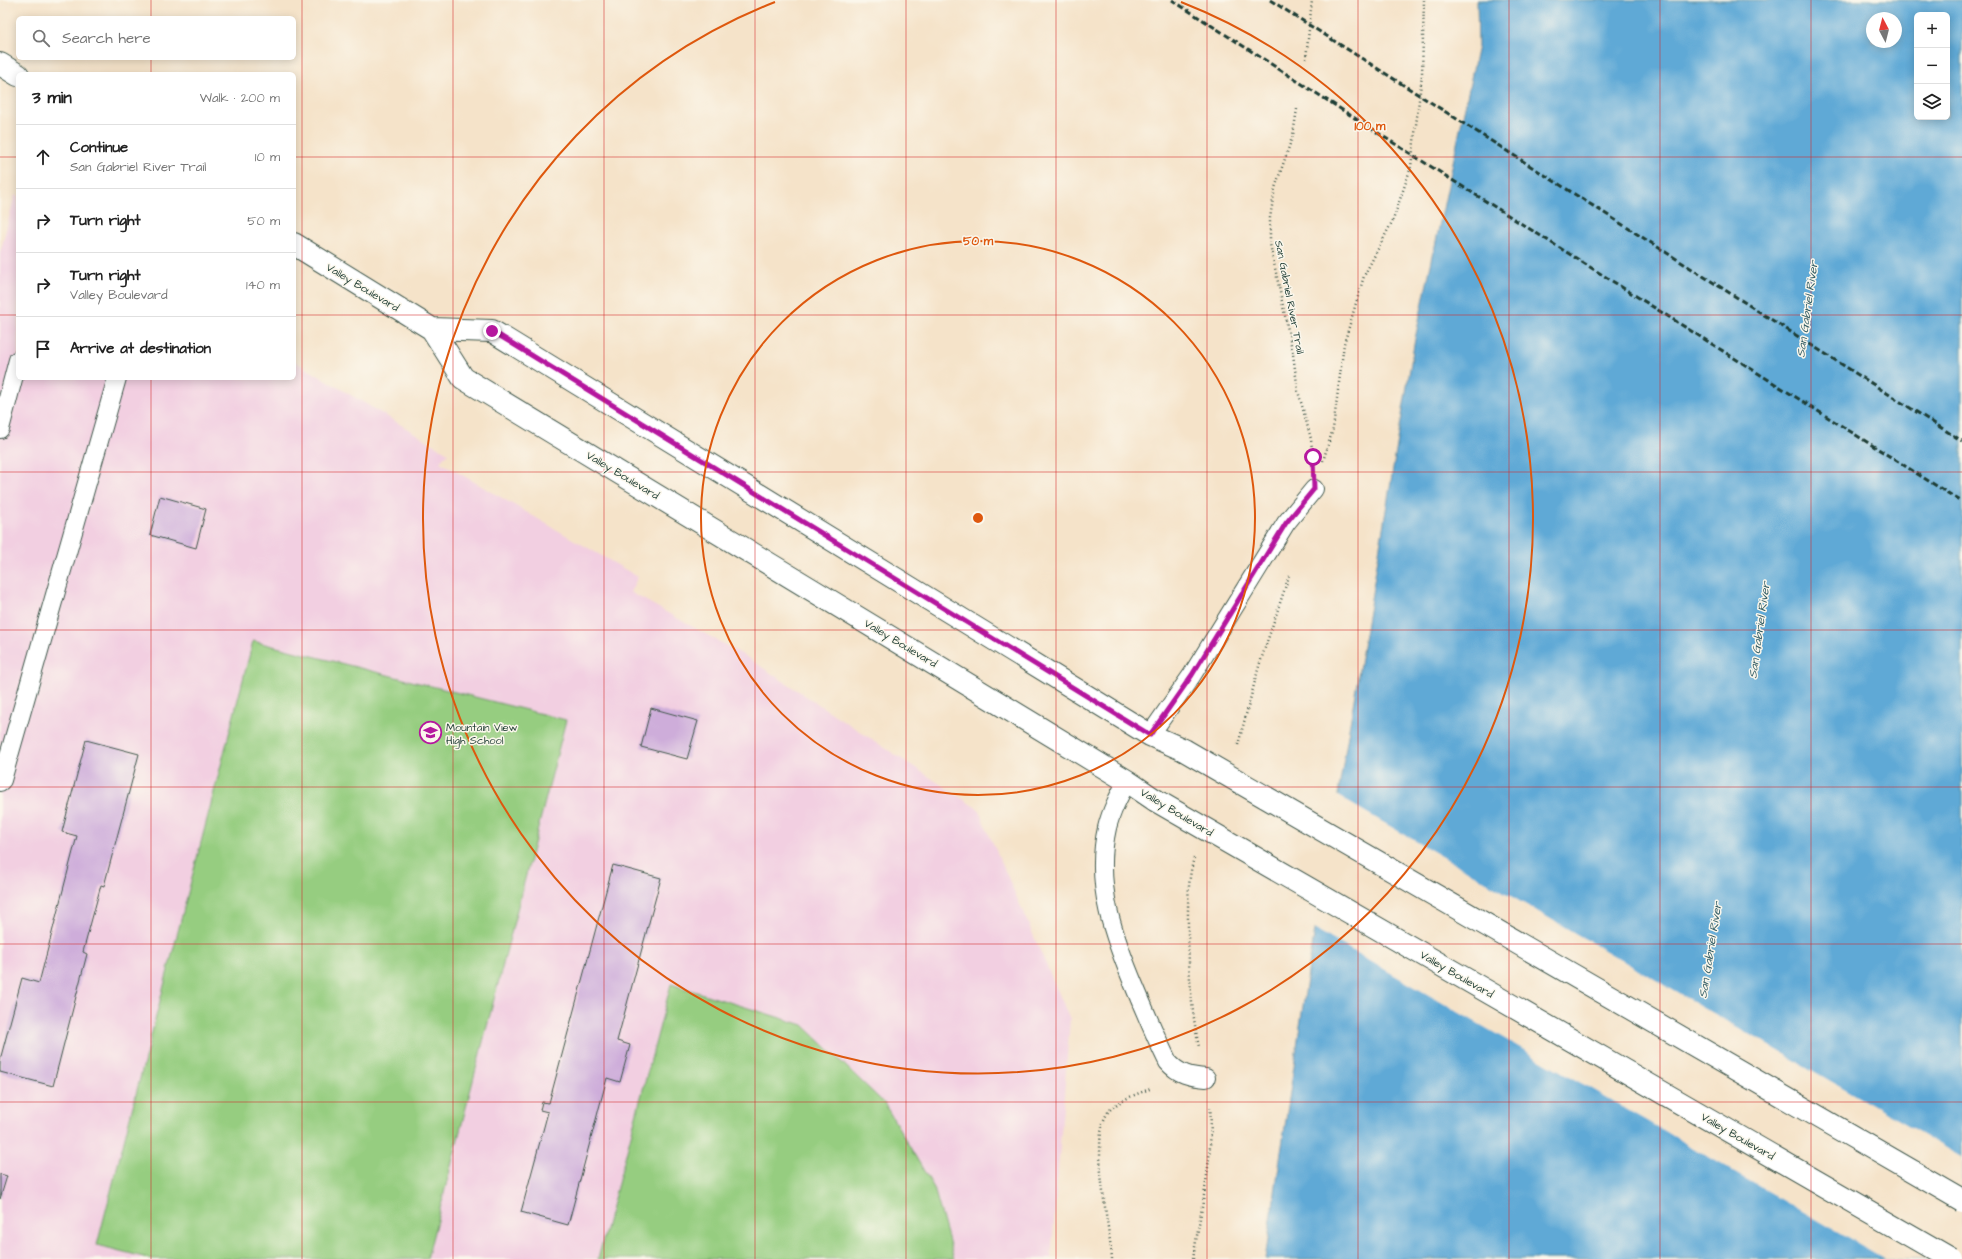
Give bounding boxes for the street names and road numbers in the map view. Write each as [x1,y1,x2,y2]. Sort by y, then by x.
street label: San Gabriel River Trail [1271,239,1308,355]
street label: Valley Boulevard [323,260,402,316]
street label: Valley Boulevard [583,448,662,504]
street label: Valley Boulevard [861,616,940,672]
street label: Valley Boulevard [1137,785,1216,841]
street label: Valley Boulevard [1417,947,1497,1003]
street label: Valley Boulevard [1698,1109,1778,1165]

